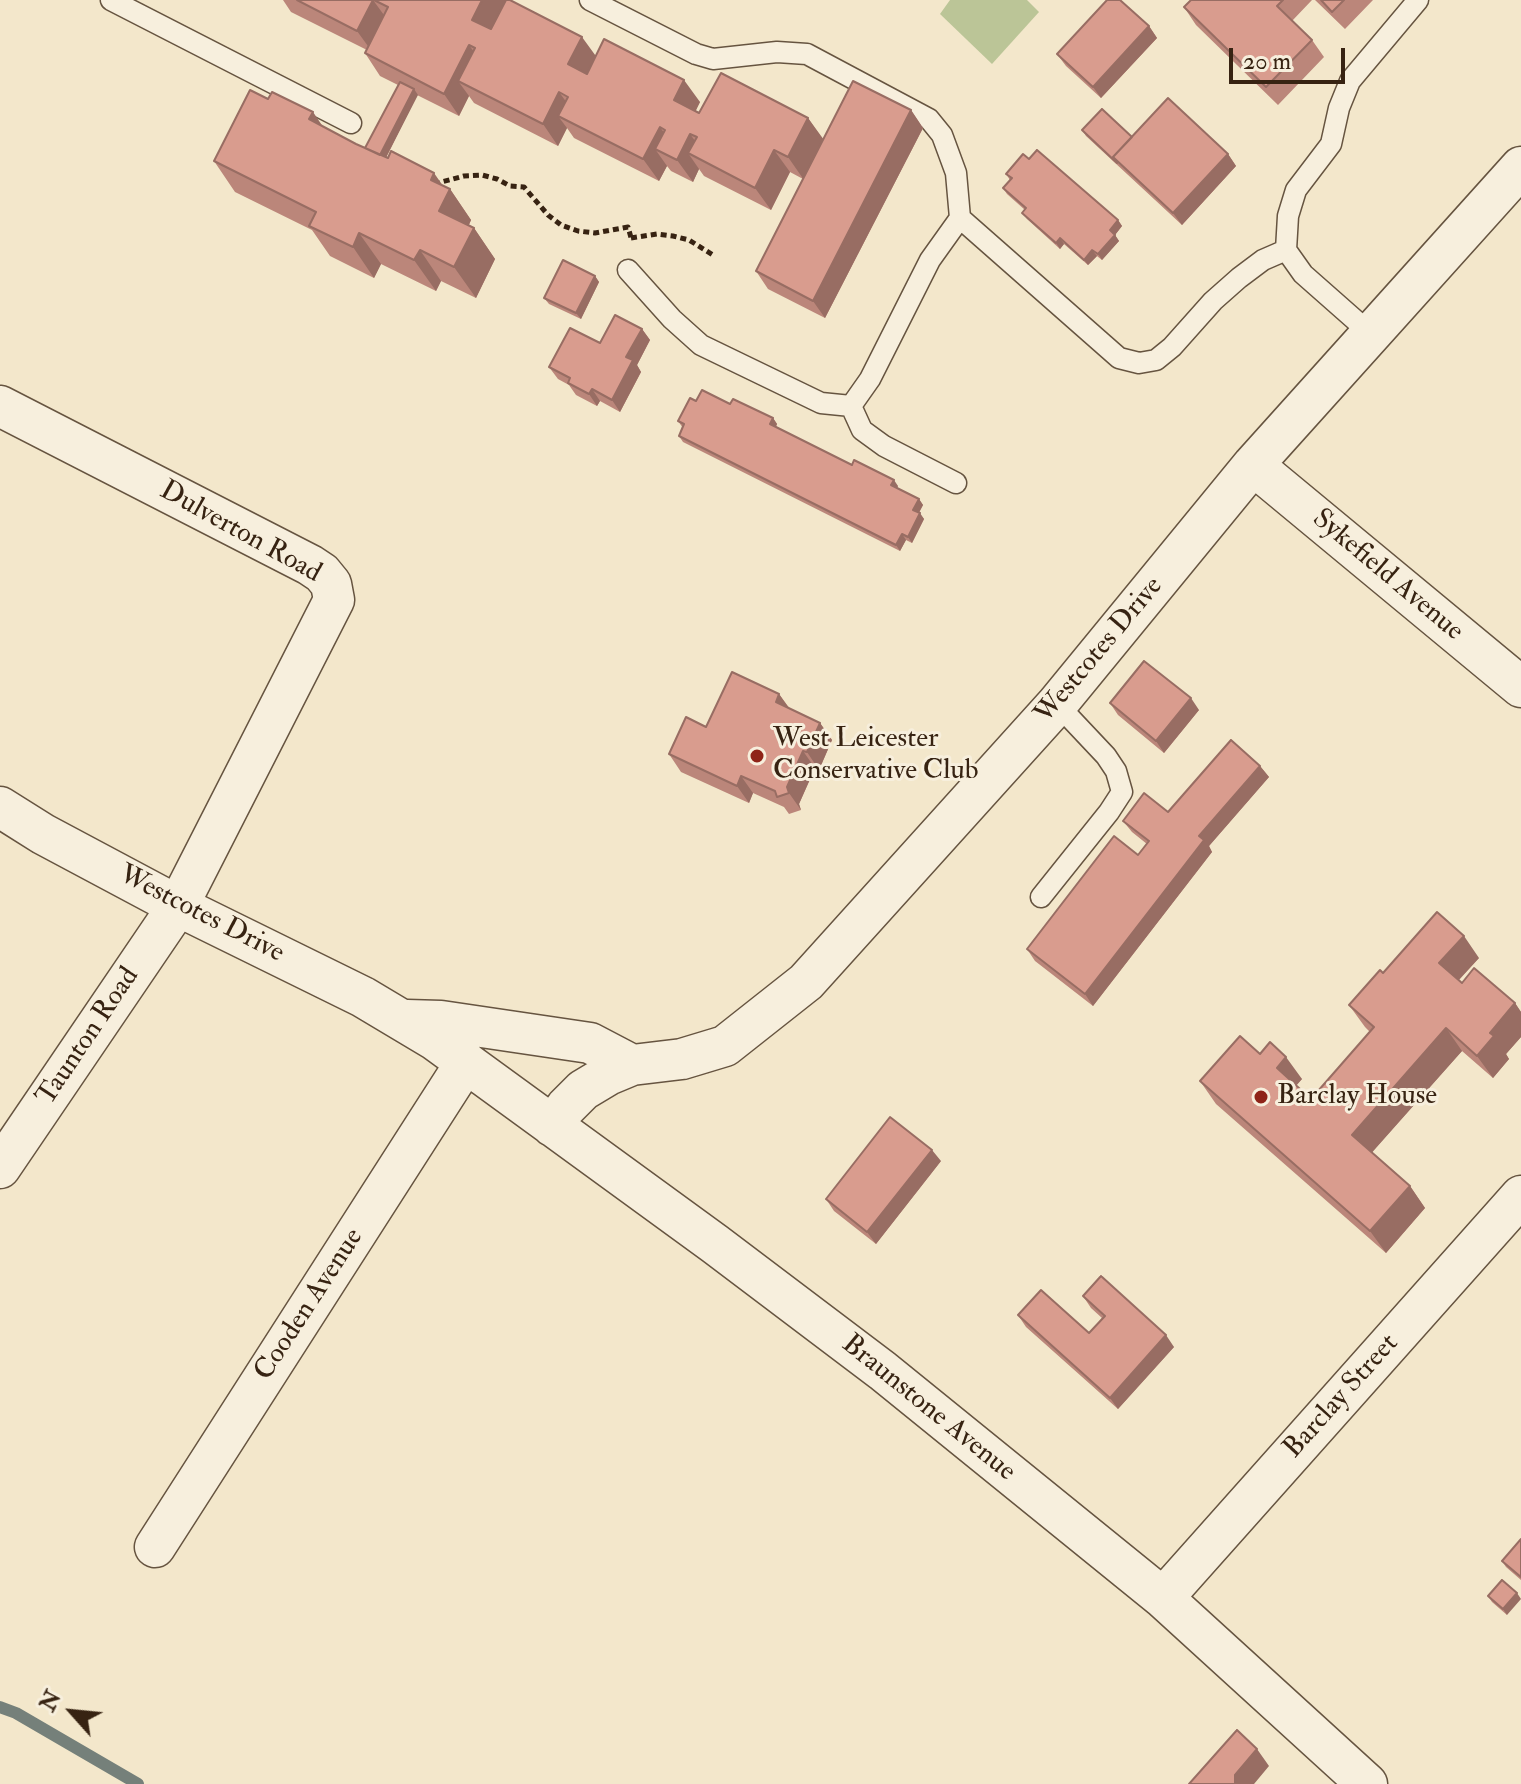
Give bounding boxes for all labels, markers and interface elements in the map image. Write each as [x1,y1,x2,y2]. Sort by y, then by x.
scale bar [1233,32,1349,82]
text: 20 m [1243,46,1291,77]
street label: Dulverton Road [153,475,327,591]
street label: Sykefield Avenue [1304,503,1470,649]
street label: Westcotes Drive [1029,571,1171,731]
place label: West Leicester Conservative Club [773,723,978,789]
marker: West Leicester Conservative Club [748,747,766,765]
street label: Westcotes Drive [113,859,289,971]
street label: Taunton Road [31,962,147,1112]
place label: Barclay House [1277,1080,1437,1114]
marker: Barclay House [1252,1088,1270,1106]
street label: Cooden Avenue [248,1223,372,1387]
street label: Barclay Street [1277,1328,1407,1466]
street label: Braunstone Avenue [834,1329,1022,1489]
north arrow [32,1672,112,1752]
text: N [34,1686,68,1716]

